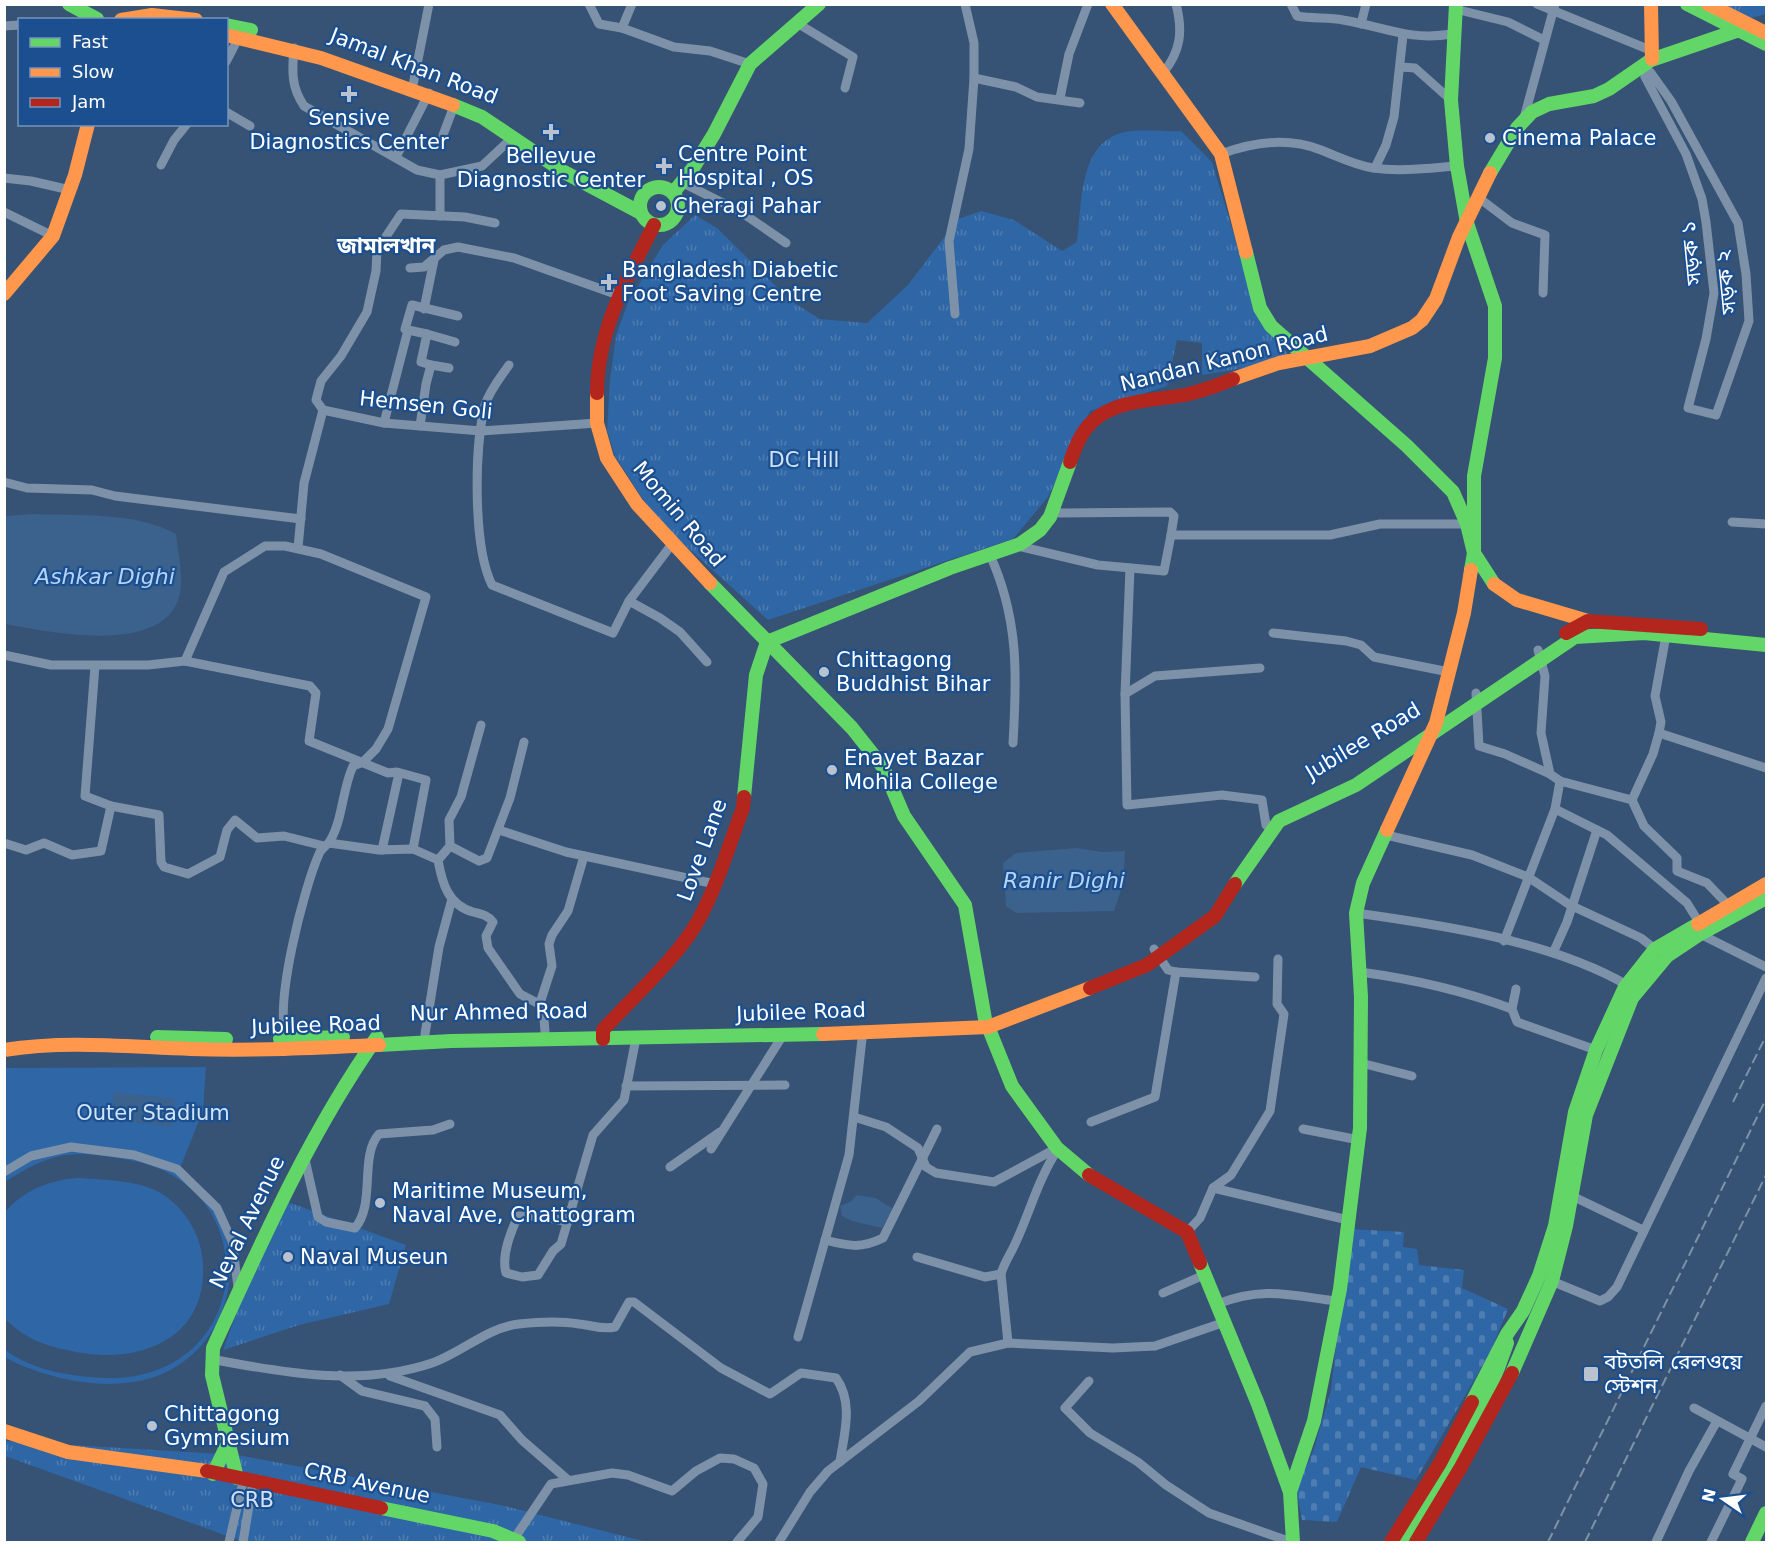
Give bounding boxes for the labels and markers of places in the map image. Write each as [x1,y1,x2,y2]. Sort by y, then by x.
marker: Sensive Diagnostics Center [340,85,358,103]
place label: Sensive Diagnostics Center [249,106,449,154]
marker: Bellevue Diagnostic Center [542,123,560,141]
place label: Cinema Palace [1502,126,1657,150]
marker: Cinema Palace [1483,131,1497,145]
place label: Centre Point Hospital , OS [678,142,814,190]
place label: Bellevue Diagnostic Center [457,144,645,192]
marker: Centre Point Hospital , OS [655,157,673,175]
place label: Cheragi Pahar [673,194,821,218]
marker: Cheragi Pahar [654,199,668,213]
place label: Bangladesh Diabetic Foot Saving Centre [622,258,839,306]
marker: Bangladesh Diabetic Foot Saving Centre [600,273,618,291]
place label: Chittagong Buddhist Bihar [836,648,991,696]
marker: Chittagong Buddhist Bihar [817,665,831,679]
place label: Enayet Bazar Mohila College [844,746,998,794]
marker: Enayet Bazar Mohila College [825,763,839,777]
place label: Maritime Museum, Naval Ave, Chattogram [392,1179,636,1227]
marker: Maritime Museum, Naval Ave, Chattogram [373,1196,387,1210]
place label: Naval Museun [300,1245,448,1269]
marker: Naval Museun [281,1250,295,1264]
place label: বটতলি রেলওয়ে স্টেশন [1603,1350,1743,1398]
marker: বটতলি রেলওয়ে স্টেশন [1582,1365,1600,1383]
place label: Chittagong Gymnesium [164,1402,290,1450]
marker: Chittagong Gymnesium [145,1419,159,1433]

